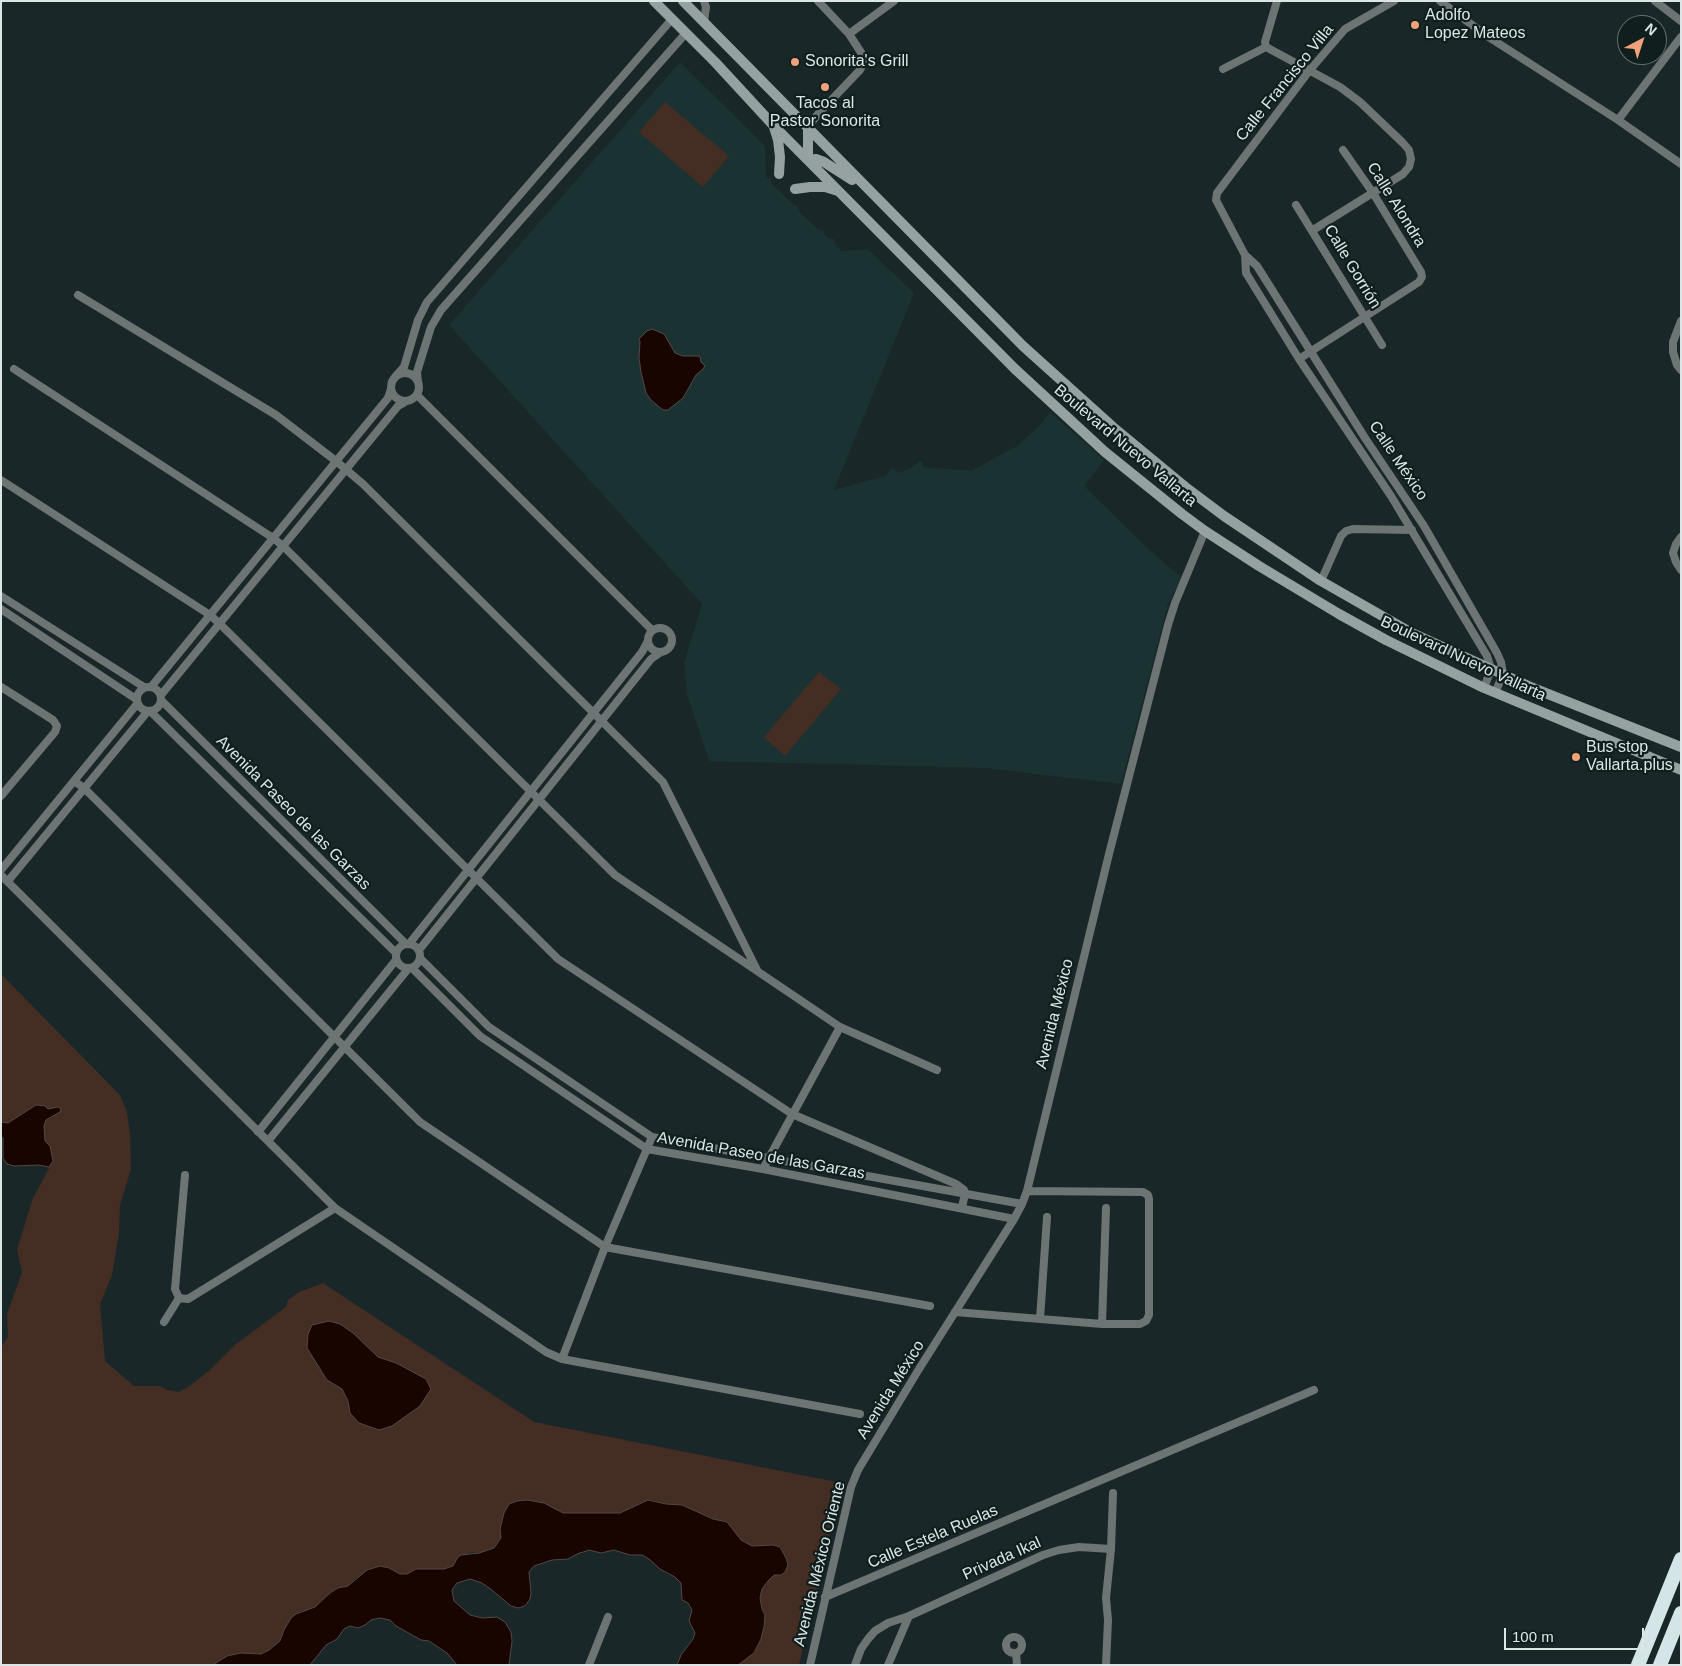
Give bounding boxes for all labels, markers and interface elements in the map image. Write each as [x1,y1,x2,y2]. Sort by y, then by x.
place label: Adolfo Lopez Mateos [1425,6,1526,44]
north arrow [1617,15,1667,65]
marker: Adolfo Lopez Mateos [1409,19,1421,31]
text: N [1642,20,1660,39]
street label: Calle Francisco Villa [1232,21,1338,145]
place label: Sonorita's Grill [805,52,909,72]
marker: Sonorita's Grill [789,56,801,68]
marker: Tacos al Pastor Sonorita [819,81,831,93]
place label: Tacos al Pastor Sonorita [770,94,880,132]
street label: Calle Alondra [1362,159,1430,251]
street label: Calle Gorrión [1319,222,1385,312]
street label: Boulevard Nuevo Vallarta [1050,381,1200,511]
street label: Calle México [1364,418,1432,504]
street label: Boulevard Nuevo Vallarta [1377,612,1549,706]
street label: Avenida Paseo de las Garzas [212,732,374,894]
place label: Bus stop Vallarta.plus [1586,738,1673,776]
marker: Bus stop Vallarta.plus [1570,751,1582,763]
street label: Avenida México [1032,957,1078,1071]
street label: Avenida Paseo de las Garzas [656,1128,866,1184]
street label: Avenida México [853,1337,929,1443]
street label: Avenida México Oriente [790,1479,850,1649]
street label: Calle Estela Ruelas [865,1501,1001,1573]
street label: Privada Ikal [960,1533,1044,1585]
scale bar [1507,1618,1647,1650]
text: 100 m [1512,1628,1554,1645]

